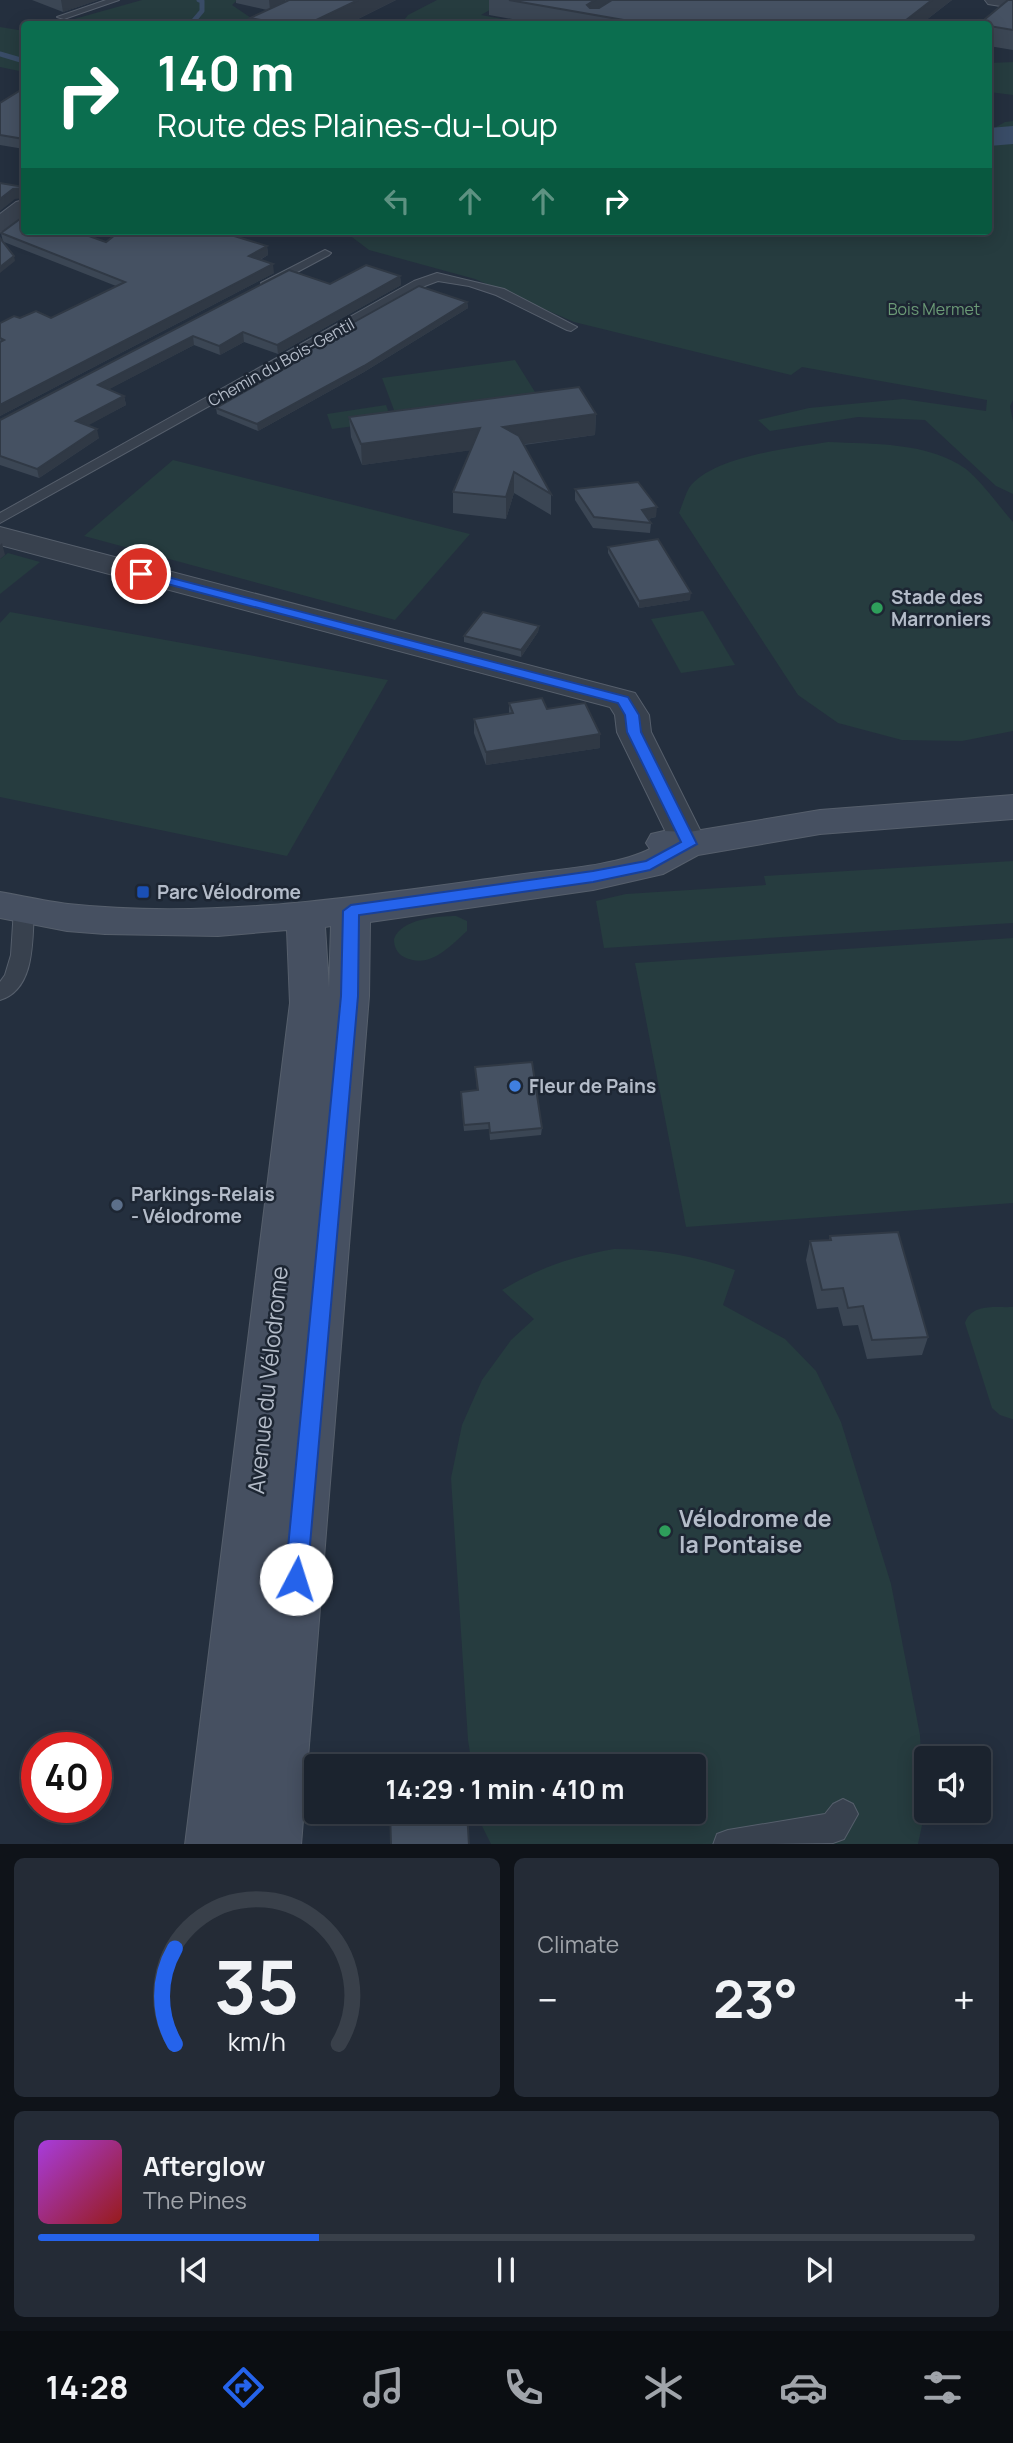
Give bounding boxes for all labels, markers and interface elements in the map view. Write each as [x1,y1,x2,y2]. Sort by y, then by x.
text: 140 m [157,39,294,106]
icon: right [42,49,133,140]
text: Route des Plaines-du-Loup [157,103,558,147]
icon: left [378,182,416,220]
icon: ahead [451,182,489,220]
icon: ahead [524,182,562,220]
icon: right [597,182,635,220]
park label: Bois Mermet [888,298,980,320]
street label: Chemin du Bois-Gentil [204,313,358,411]
pin [111,544,171,604]
icon: arrive [122,555,160,593]
place label: Stade des Marroniers [891,584,991,632]
marker: Stade des Marroniers [869,600,885,616]
place label: Parc Vélodrome [157,879,301,905]
marker: Parc Vélodrome [135,884,151,900]
place label: Fleur de Pains [529,1073,656,1099]
marker: Fleur de Pains [507,1078,523,1094]
place label: Parkings-Relais - Vélodrome [131,1181,275,1229]
marker: Parkings-Relais - Vélodrome [109,1197,125,1213]
street label: Avenue du Vélodrome [239,1265,295,1495]
place label: Vélodrome de la Pontaise [679,1502,832,1560]
marker: Vélodrome de la Pontaise [657,1523,673,1539]
position arrow [259,1542,333,1616]
speed limit sign: 40 [21,1732,112,1823]
map controls [914,1746,991,1823]
button: sound [914,1746,991,1823]
text: 14:29 · 1 min · 410 m [386,1771,624,1807]
text: Climate [538,1928,619,1960]
text: 35 [214,1936,299,2036]
text: 23° [713,1963,798,2034]
text: − [538,1973,558,2025]
text: + [953,1973,975,2025]
text: km/h [228,2023,286,2058]
text: Afterglow [143,2148,265,2184]
text: The Pines [143,2184,247,2216]
icon: previous [175,2251,213,2289]
icon: pause [487,2251,525,2289]
icon: next [800,2251,838,2289]
icon: directions [219,2363,268,2412]
icon: music [359,2363,408,2412]
icon: phone [499,2363,548,2412]
icon: climate [639,2363,688,2412]
icon: car [779,2363,828,2412]
icon: filters [918,2363,967,2412]
text: 14:28 [45,2365,129,2409]

